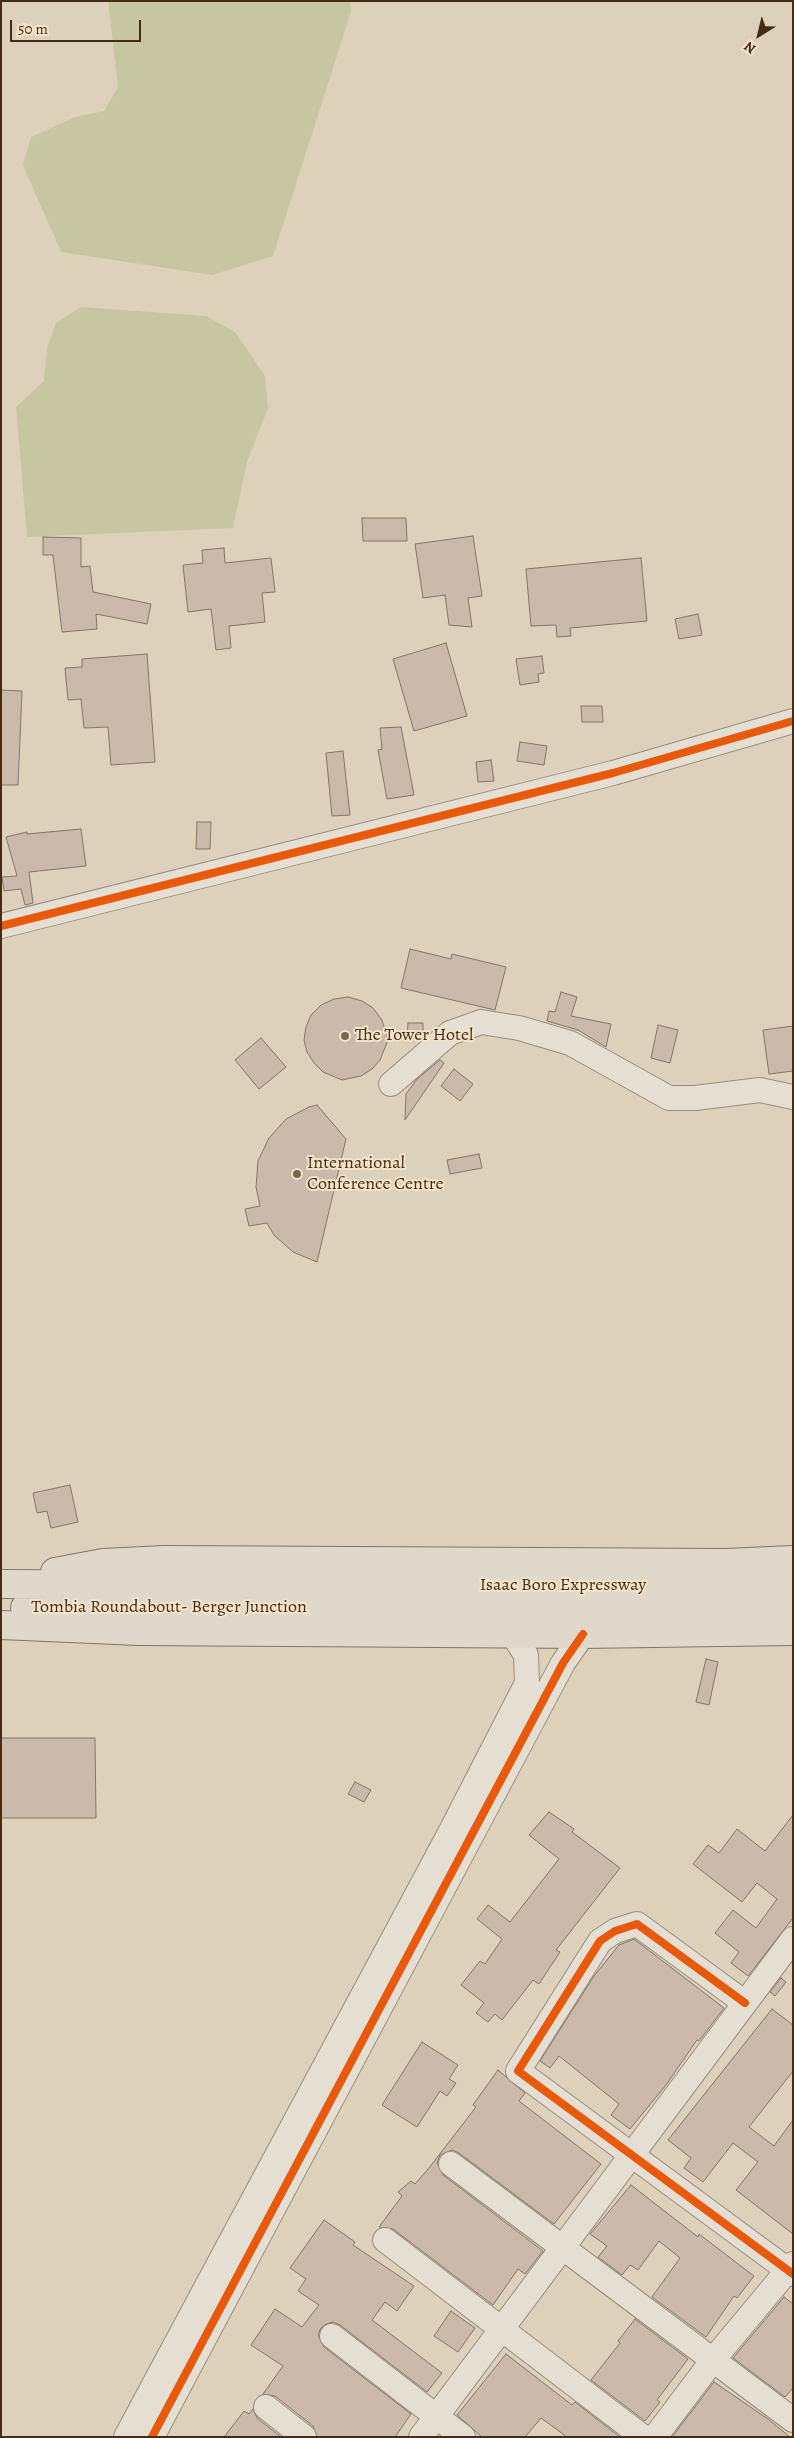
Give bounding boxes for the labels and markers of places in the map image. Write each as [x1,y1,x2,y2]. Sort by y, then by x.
place label: The Tower Hotel [355,1025,473,1047]
marker: The Tower Hotel [339,1030,351,1042]
place label: International Conference Centre [307,1153,444,1196]
marker: International Conference Centre [291,1168,303,1180]

